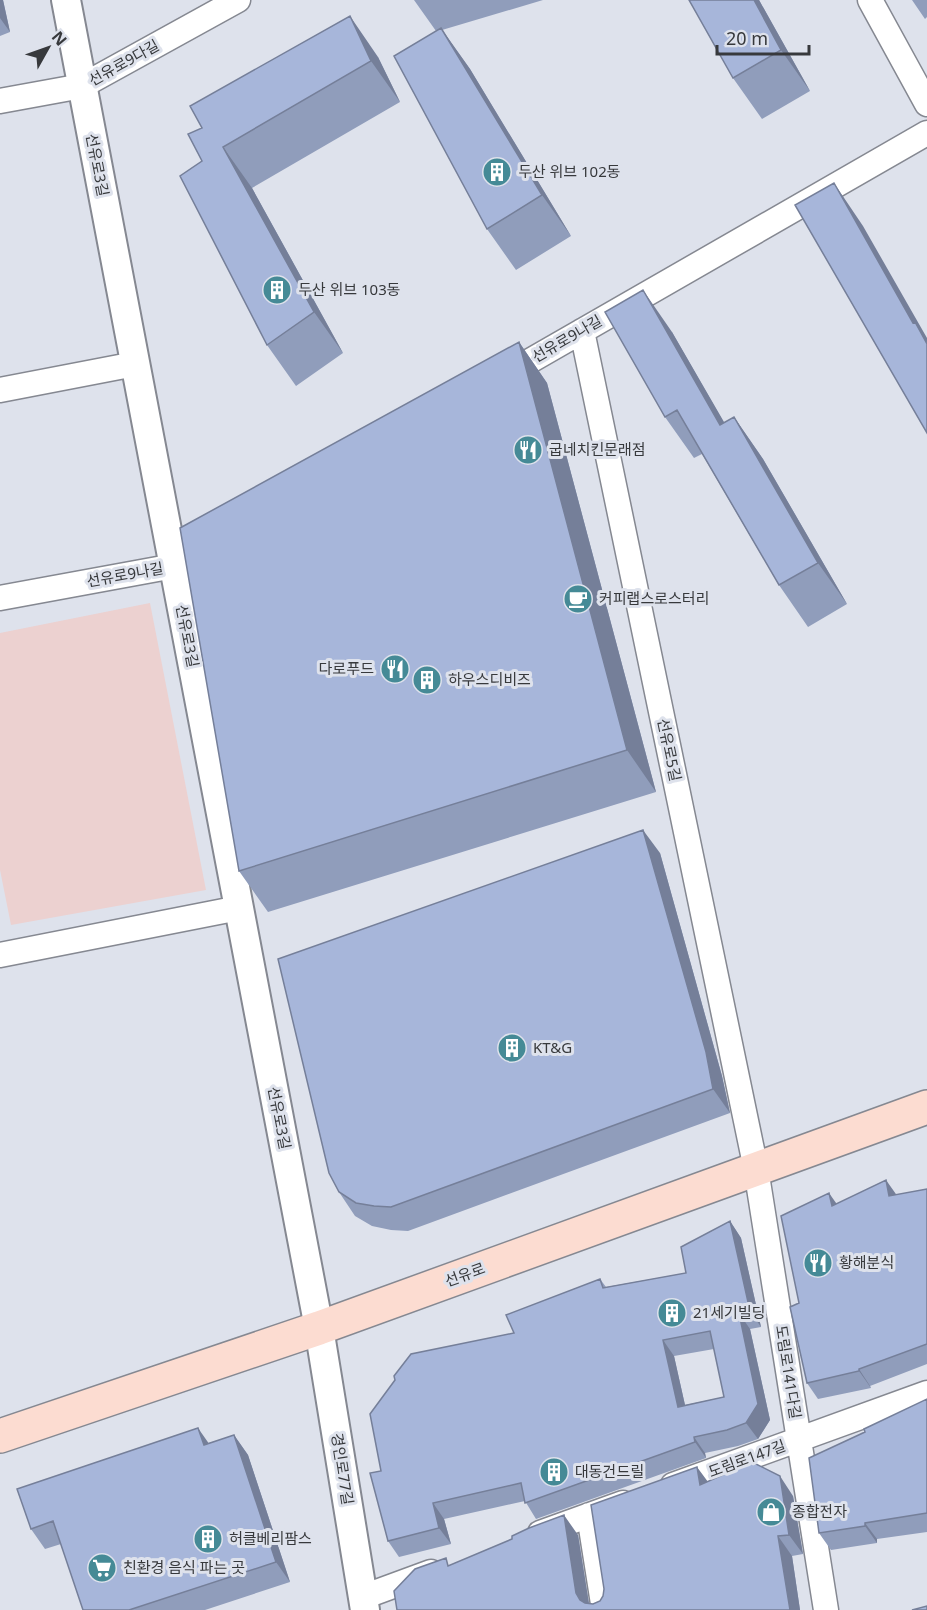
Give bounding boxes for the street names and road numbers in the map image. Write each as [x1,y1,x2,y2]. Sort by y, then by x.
street label: 선유로9다길 [85,35,162,90]
street label: 선유로3길 [82,132,114,198]
street label: 선유로9나길 [528,310,605,366]
street label: 선유로9나길 [85,557,165,591]
street label: 선유로3길 [172,603,204,669]
street label: 선유로5길 [654,717,686,783]
street label: 선유로3길 [264,1085,296,1151]
street label: 선유로 [442,1258,488,1291]
street label: 도림로141다길 [772,1323,806,1420]
street label: 경인로77길 [327,1432,359,1506]
street label: 도림로147길 [705,1435,788,1481]

